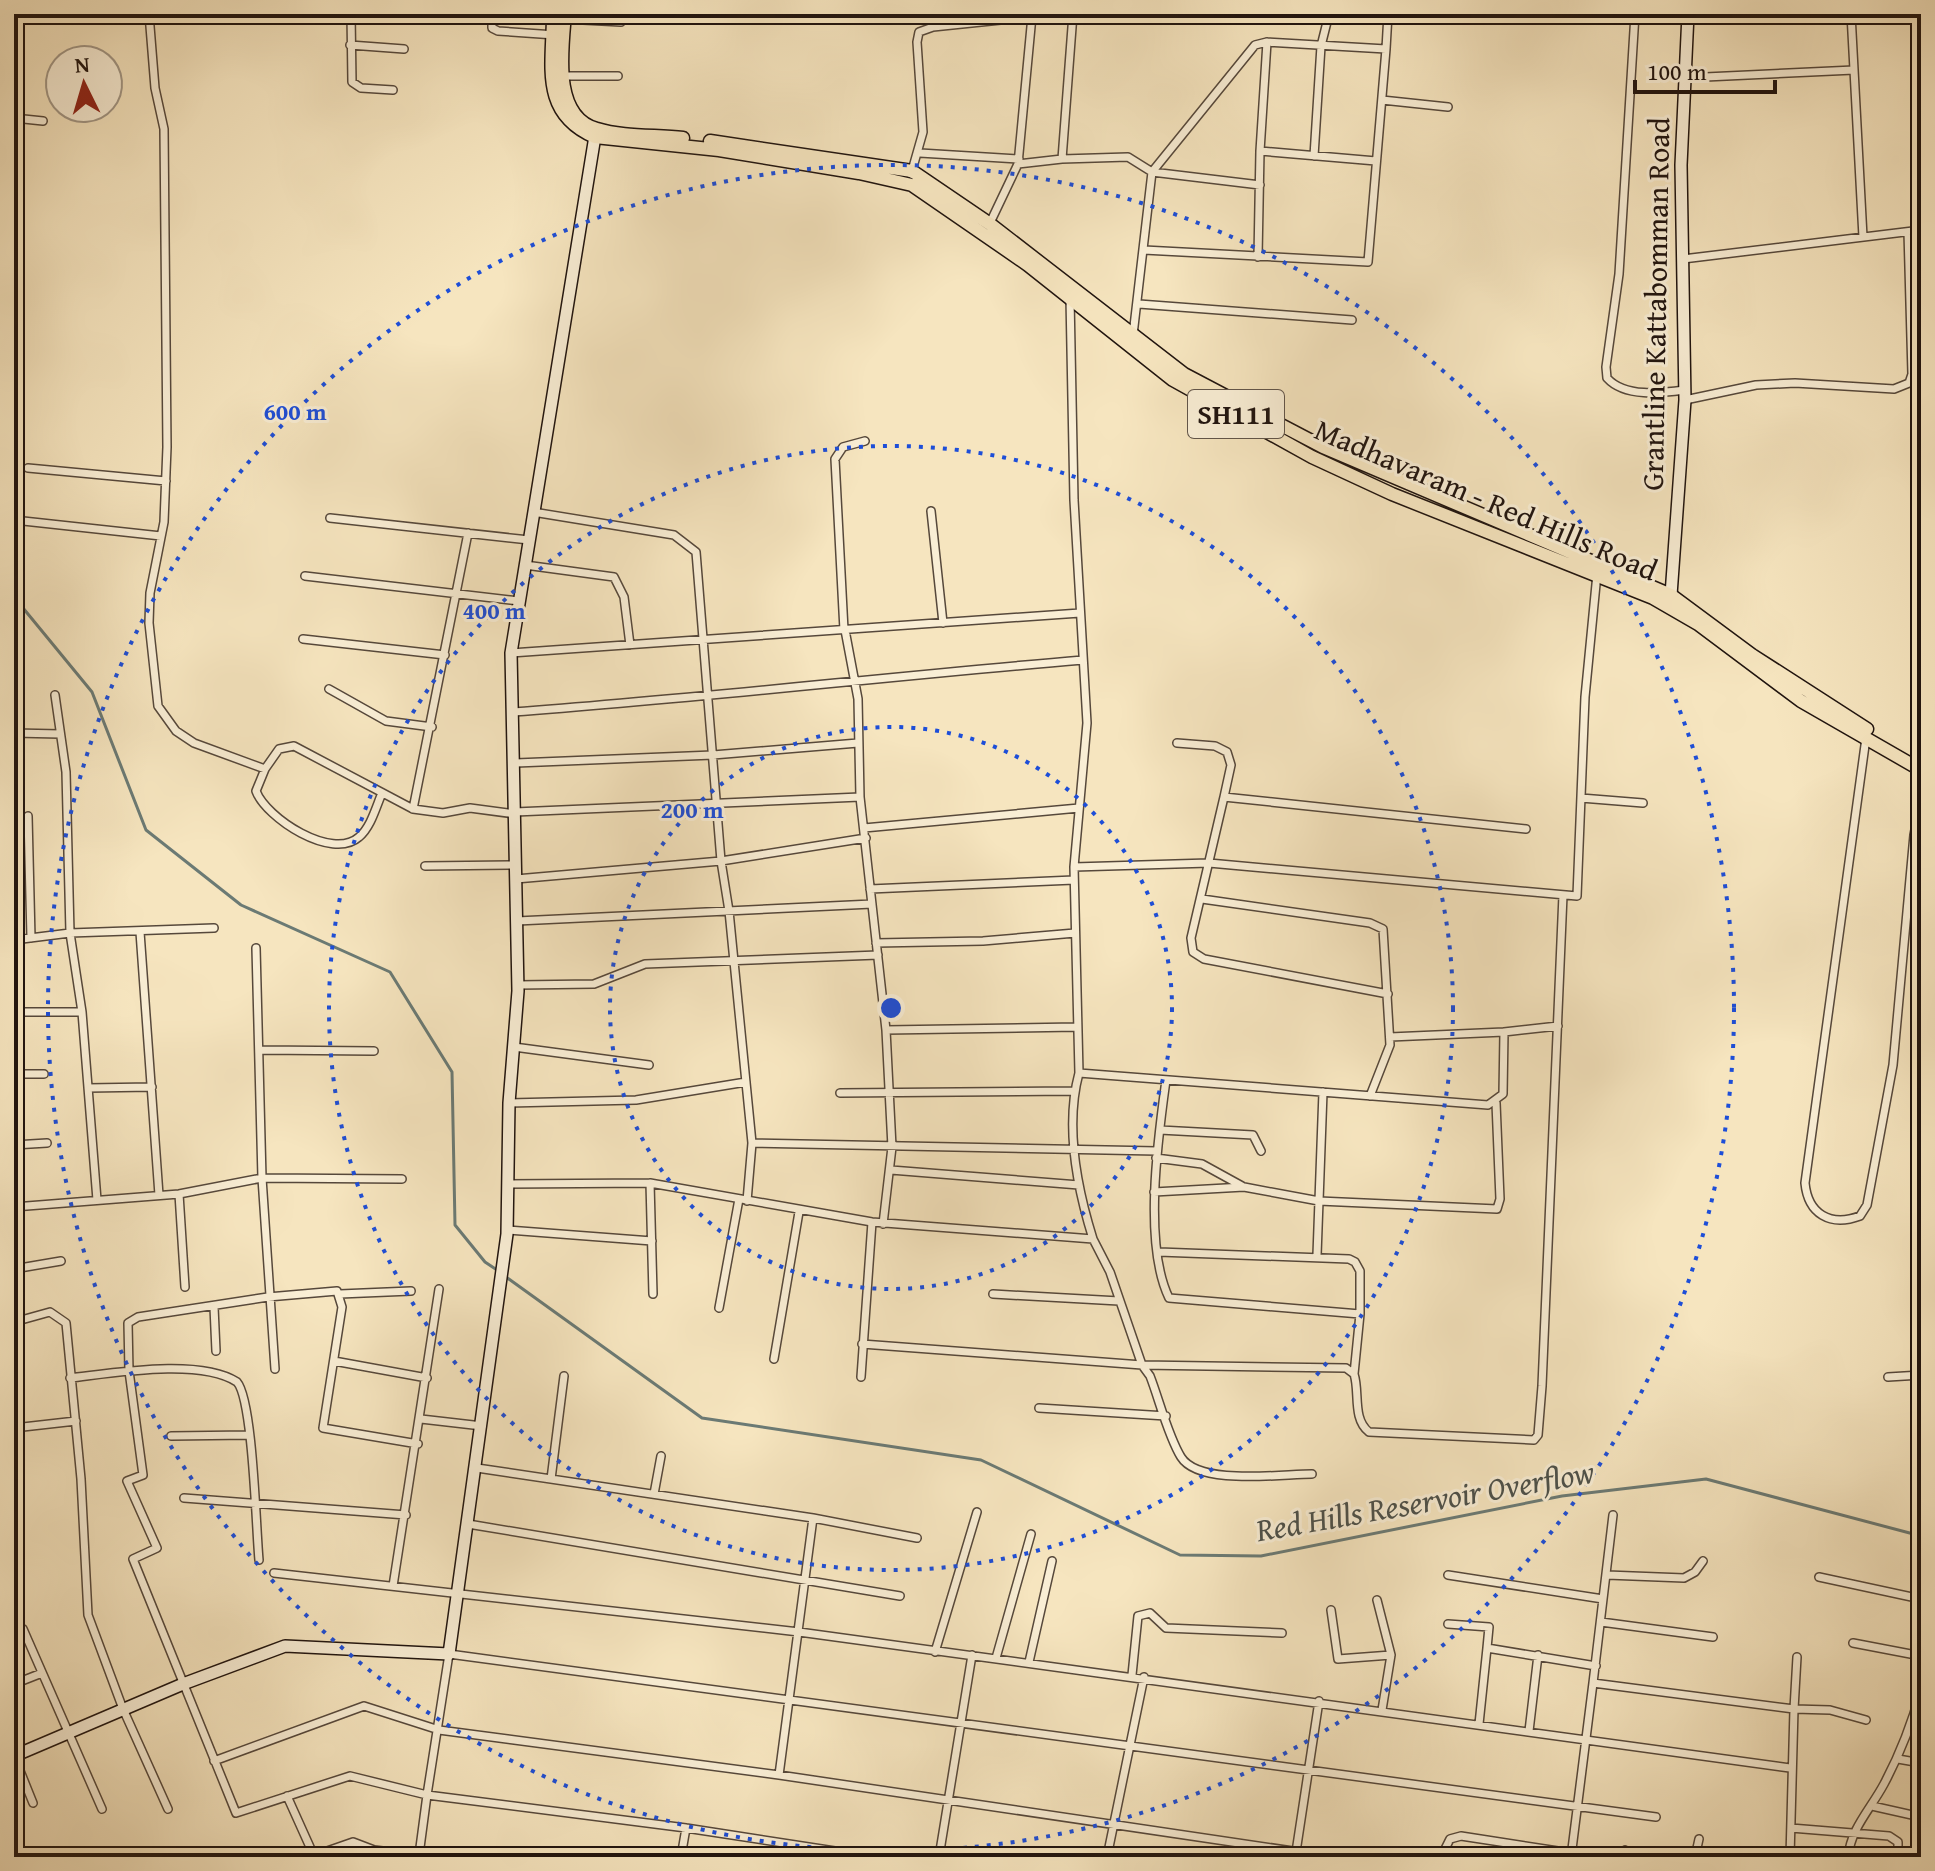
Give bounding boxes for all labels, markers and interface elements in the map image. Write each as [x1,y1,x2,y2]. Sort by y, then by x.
north arrow [44,44,124,124]
scale bar [1635,44,1775,94]
text: N [74,47,91,81]
text: 100 m [1647,54,1707,89]
street label: Grantline Kattabomman Road [1630,117,1680,491]
road number: SH111 [1188,390,1284,438]
text: 600 m [263,394,327,429]
street label: Madhavaram - Red Hills Road [1308,407,1665,591]
text: 400 m [462,593,526,628]
text: 200 m [660,792,724,827]
centre of rings [877,994,905,1022]
water label: Red Hills Reservoir Overflow [1251,1448,1598,1554]

